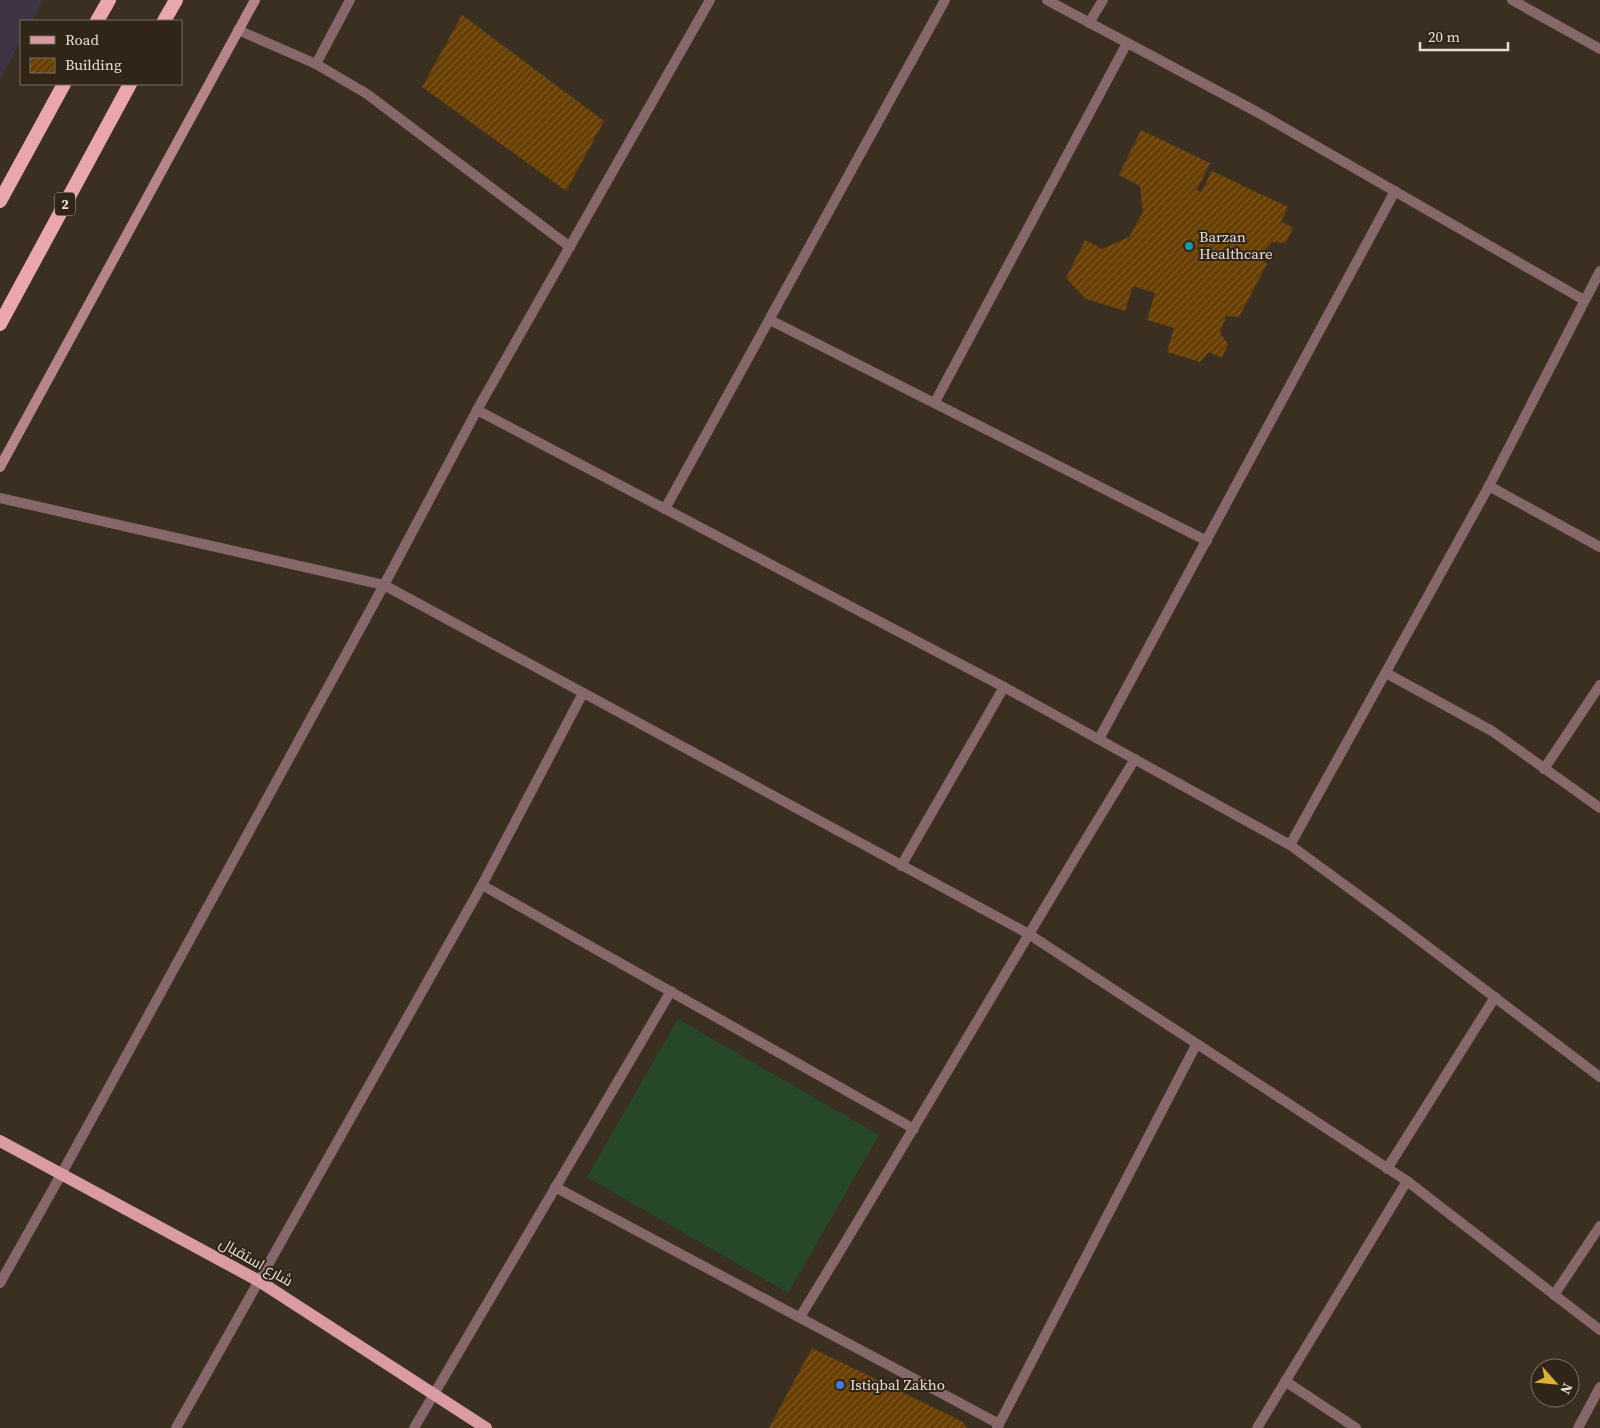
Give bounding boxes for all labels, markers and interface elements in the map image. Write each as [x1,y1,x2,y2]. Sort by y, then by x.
legend [20,20,182,85]
scale bar [1420,20,1508,52]
text: 20 m [1428,26,1460,47]
text: Road [65,29,99,50]
text: Building [65,54,122,75]
road number: 2 [55,192,75,215]
place label: Barzan Healthcare [1199,226,1273,264]
marker: Barzan Healthcare [1183,240,1195,252]
street label: شارع استقبال [215,1232,297,1292]
north arrow [1530,1358,1580,1408]
place label: Istiqbal Zakho [850,1374,945,1395]
marker: Istiqbal Zakho [834,1379,846,1391]
text: N [1555,1380,1578,1398]

